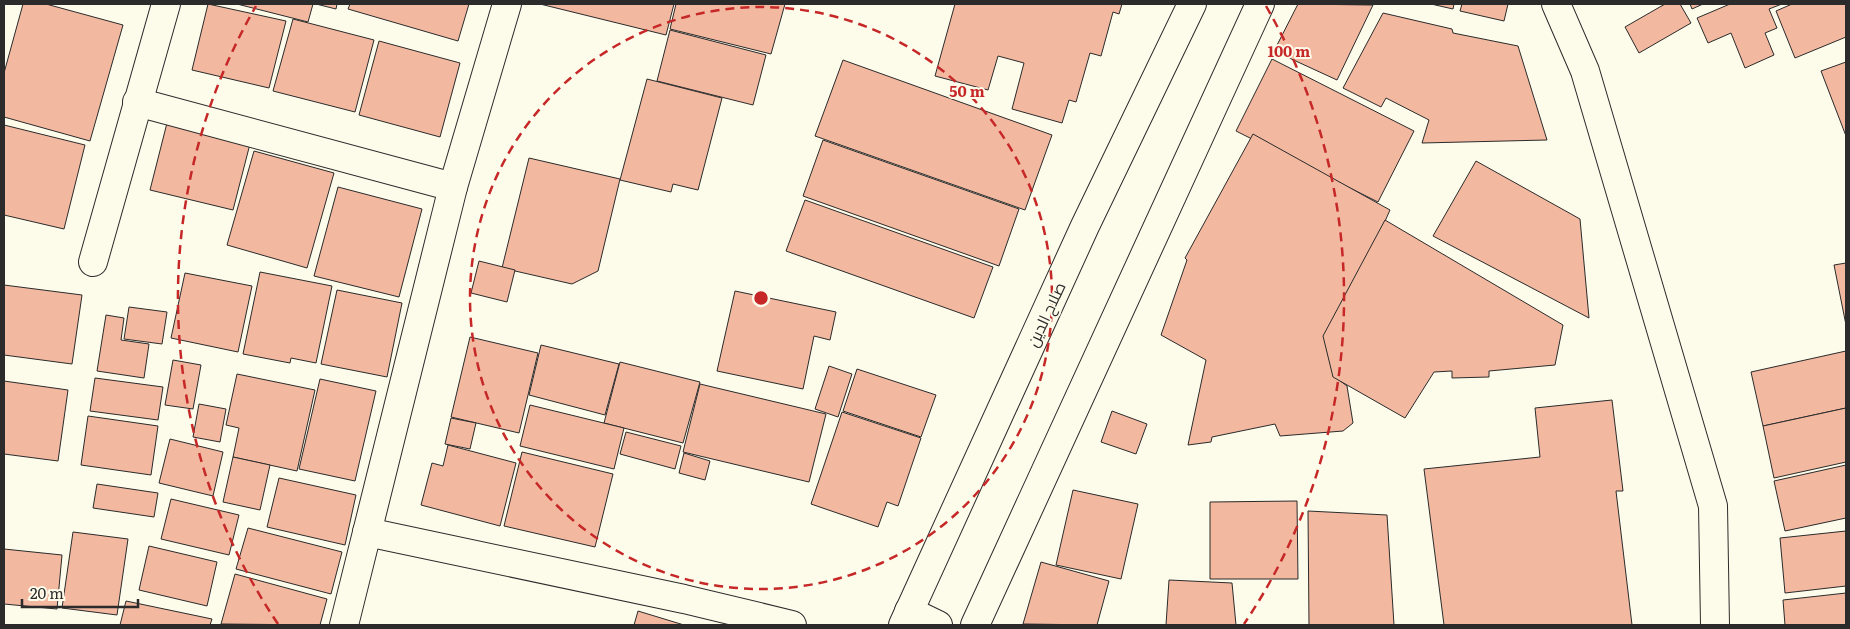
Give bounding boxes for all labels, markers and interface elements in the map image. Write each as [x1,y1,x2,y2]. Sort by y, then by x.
text: 100 m [1268,39,1310,62]
text: 50 m [949,79,985,102]
street label: صلاح الدين [1020,278,1071,351]
centre of rings [752,289,770,307]
scale bar [22,576,139,608]
text: 20 m [30,581,64,604]

